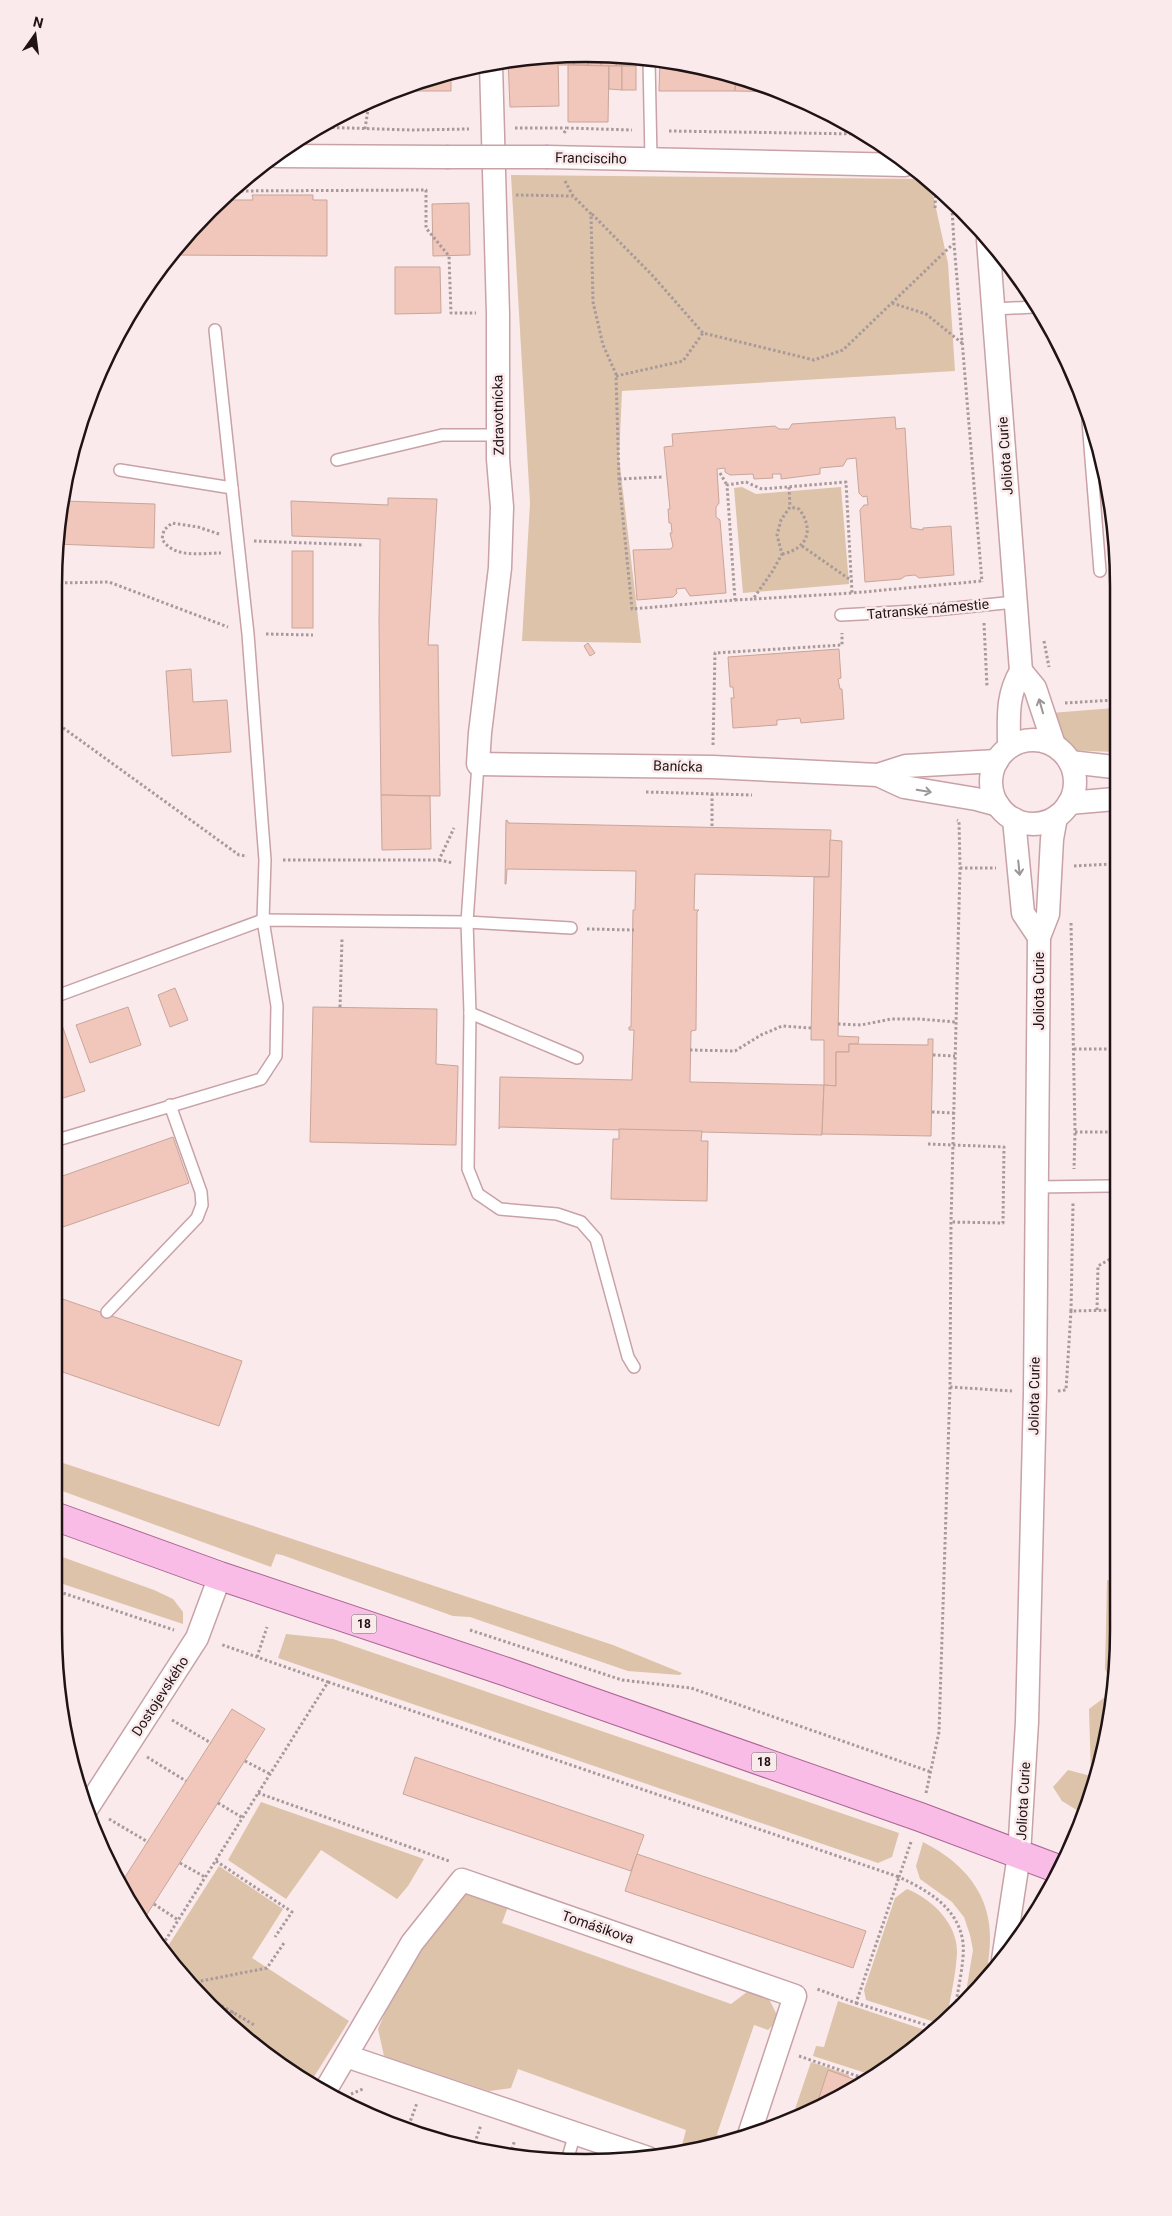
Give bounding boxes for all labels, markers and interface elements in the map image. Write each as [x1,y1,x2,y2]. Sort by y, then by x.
north arrow [10,10,60,60]
text: N [31,13,45,31]
street label: Francisciho [555,149,627,167]
street label: Zdravotnícka [489,375,507,455]
street label: Joliota Curie [994,416,1016,496]
street label: Tatranské námestie [866,596,990,622]
one-way arrow [1035,699,1045,715]
street label: Banícka [653,757,703,775]
one-way arrow [916,786,932,796]
one-way arrow [1014,859,1024,875]
street label: Joliota Curie [1031,952,1047,1030]
street label: Joliota Curie [1025,1357,1043,1435]
road number: 18 [352,1615,376,1634]
street label: Dostojevského [128,1653,192,1739]
road number: 18 [752,1752,776,1771]
street label: Joliota Curie [1013,1761,1033,1841]
street label: Tomášikova [560,1907,636,1947]

